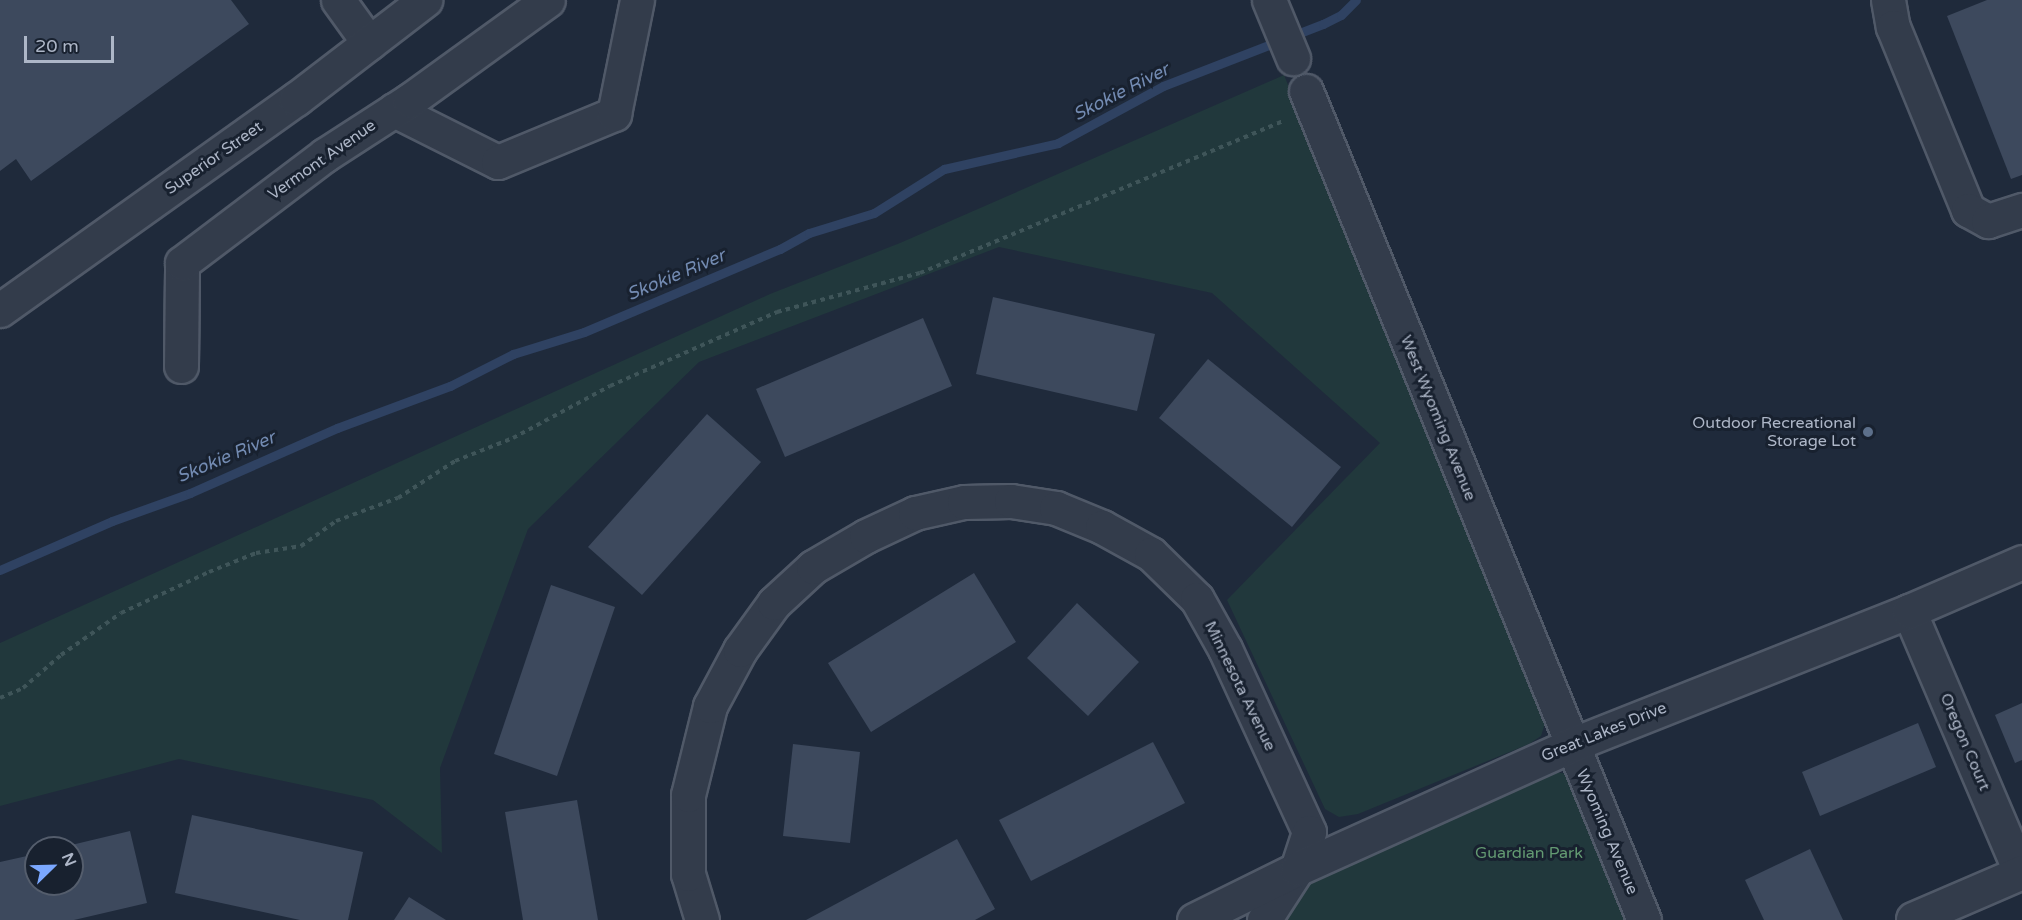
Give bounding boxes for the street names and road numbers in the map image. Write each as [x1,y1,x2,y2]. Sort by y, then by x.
street label: Vermont Avenue [265,116,379,204]
street label: Superior Street [162,117,266,199]
street label: West Wyoming Avenue [1396,333,1480,503]
street label: Minnesota Avenue [1200,618,1280,754]
street label: Oregon Court [1936,690,1994,794]
street label: Great Lakes Drive [1539,698,1669,766]
street label: Wyoming Avenue [1572,767,1642,897]

